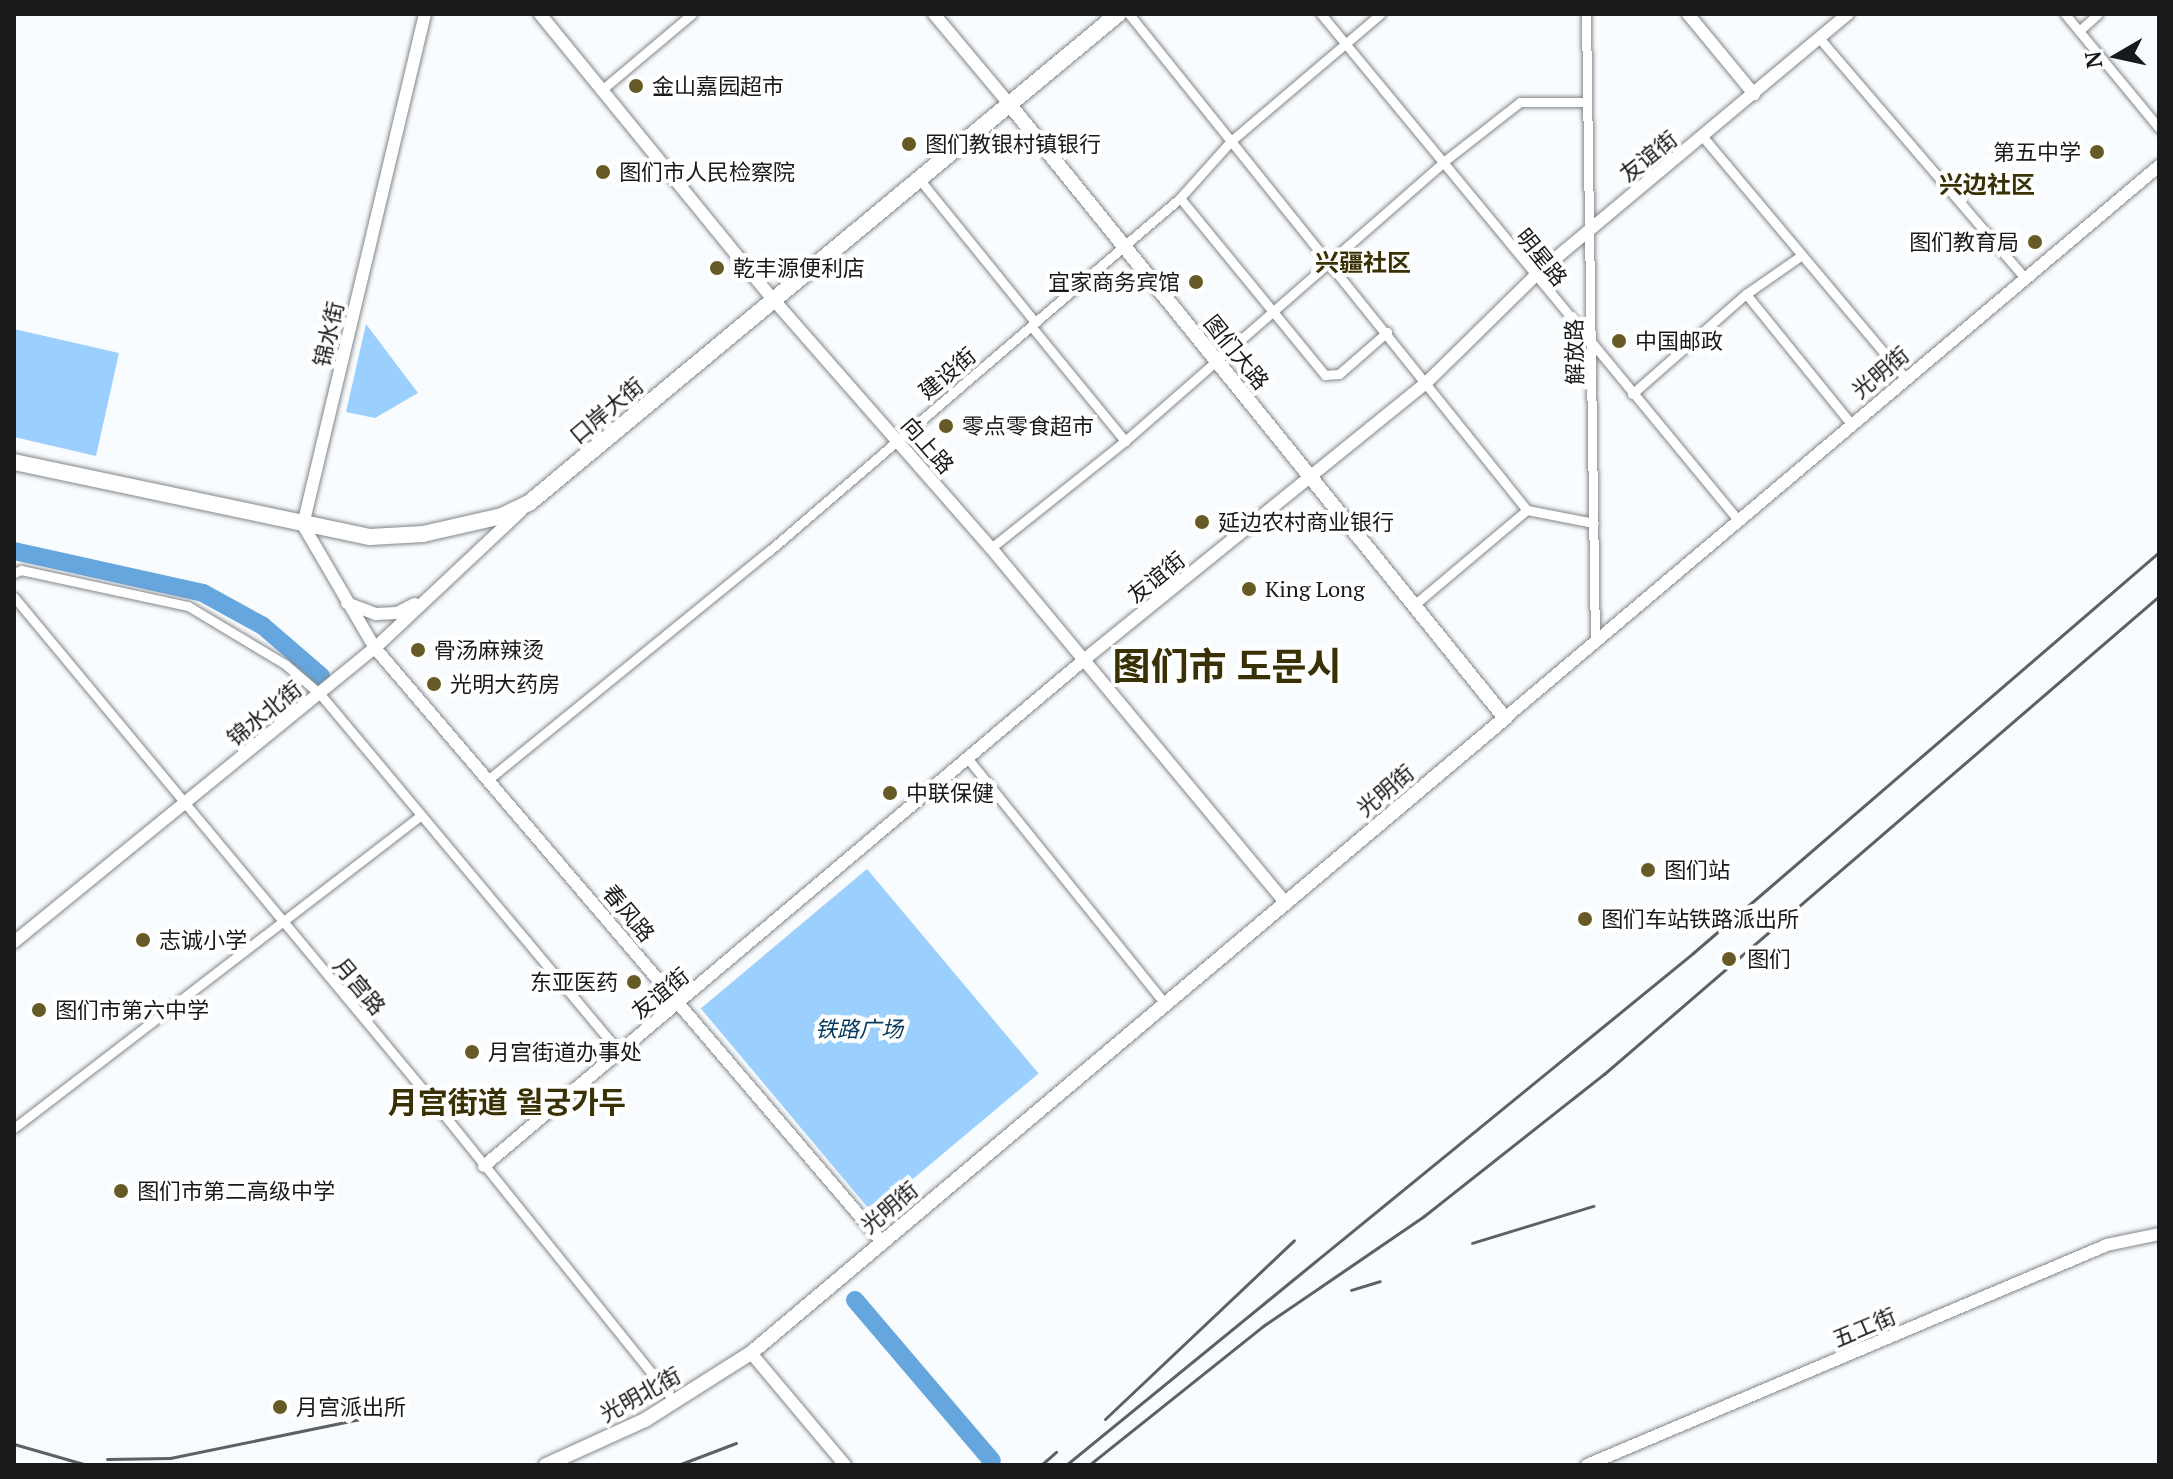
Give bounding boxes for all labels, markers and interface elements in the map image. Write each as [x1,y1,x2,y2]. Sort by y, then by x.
north arrow [2077,16,2157,96]
text: N [2077,49,2108,70]
place label: 金山嘉园超市 [652,73,784,99]
marker: 金山嘉园超市 [627,77,645,95]
street label: 友谊街 [1614,125,1682,187]
place label: 图们教银村镇银行 [925,131,1101,157]
marker: 图们教银村镇银行 [900,135,918,153]
place label: 第五中学 [1993,139,2081,165]
marker: 第五中学 [2088,143,2106,161]
place label: 图们市人民检察院 [619,159,795,185]
marker: 图们市人民检察院 [594,163,612,181]
district label: 兴边社区 [1939,171,2035,199]
street label: 明星路 [1511,223,1573,291]
place label: 图们教育局 [1909,229,2019,255]
marker: 图们教育局 [2026,233,2044,251]
district label: 兴疆社区 [1315,249,1411,277]
place label: 乾丰源便利店 [733,255,865,281]
marker: 乾丰源便利店 [708,259,726,277]
place label: 宜家商务宾馆 [1048,269,1180,295]
marker: 宜家商务宾馆 [1187,273,1205,291]
street label: 锦水街 [308,299,348,369]
street label: 图们大路 [1199,309,1275,395]
street label: 解放路 [1560,319,1588,385]
place label: 中国邮政 [1635,328,1723,354]
marker: 中国邮政 [1610,332,1628,350]
street label: 光明街 [1846,341,1914,403]
street label: 建设街 [913,342,981,404]
street label: 口岸大街 [564,372,648,448]
street label: 向上路 [896,411,960,479]
place label: 零点零食超市 [962,413,1094,439]
marker: 零点零食超市 [937,417,955,435]
place label: 延边农村商业银行 [1218,509,1394,535]
marker: 延边农村商业银行 [1193,513,1211,531]
street label: 友谊街 [1122,546,1190,608]
place label: King Long [1265,576,1365,602]
marker: King Long [1240,580,1258,598]
place label: 骨汤麻辣烫 [434,637,544,663]
marker: 骨汤麻辣烫 [409,641,427,659]
district label: 图们市 도문시 [1112,644,1342,690]
place label: 光明大药房 [450,671,560,697]
street label: 锦水北街 [221,675,307,751]
marker: 光明大药房 [425,675,443,693]
street label: 光明街 [1351,759,1419,821]
place label: 中联保健 [906,780,994,806]
marker: 中联保健 [881,784,899,802]
place label: 图们站 [1664,857,1730,883]
marker: 图们站 [1639,861,1657,879]
street label: 春风路 [598,879,660,947]
place label: 图们车站铁路派出所 [1601,906,1799,932]
marker: 图们车站铁路派出所 [1576,910,1594,928]
place label: 志诚小学 [159,927,247,953]
marker: 志诚小学 [134,931,152,949]
place label: 图们 [1747,946,1791,972]
marker: 图们 [1718,948,1740,970]
street label: 月宫路 [329,952,391,1020]
street label: 友谊街 [626,962,694,1024]
place label: 东亚医药 [530,969,618,995]
marker: 东亚医药 [625,973,643,991]
place label: 图们市第六中学 [55,997,209,1023]
marker: 图们市第六中学 [30,1001,48,1019]
park label: 铁路广场 [815,1016,903,1042]
place label: 月宫街道办事处 [488,1039,642,1065]
marker: 月宫街道办事处 [463,1043,481,1061]
district label: 月宫街道 월궁가두 [388,1084,626,1120]
street label: 光明街 [855,1176,923,1238]
place label: 图们市第二高级中学 [137,1178,335,1204]
marker: 图们市第二高级中学 [112,1182,130,1200]
street label: 五工街 [1828,1302,1900,1352]
street label: 光明北街 [595,1361,685,1427]
place label: 月宫派出所 [296,1394,406,1420]
marker: 月宫派出所 [271,1398,289,1416]

